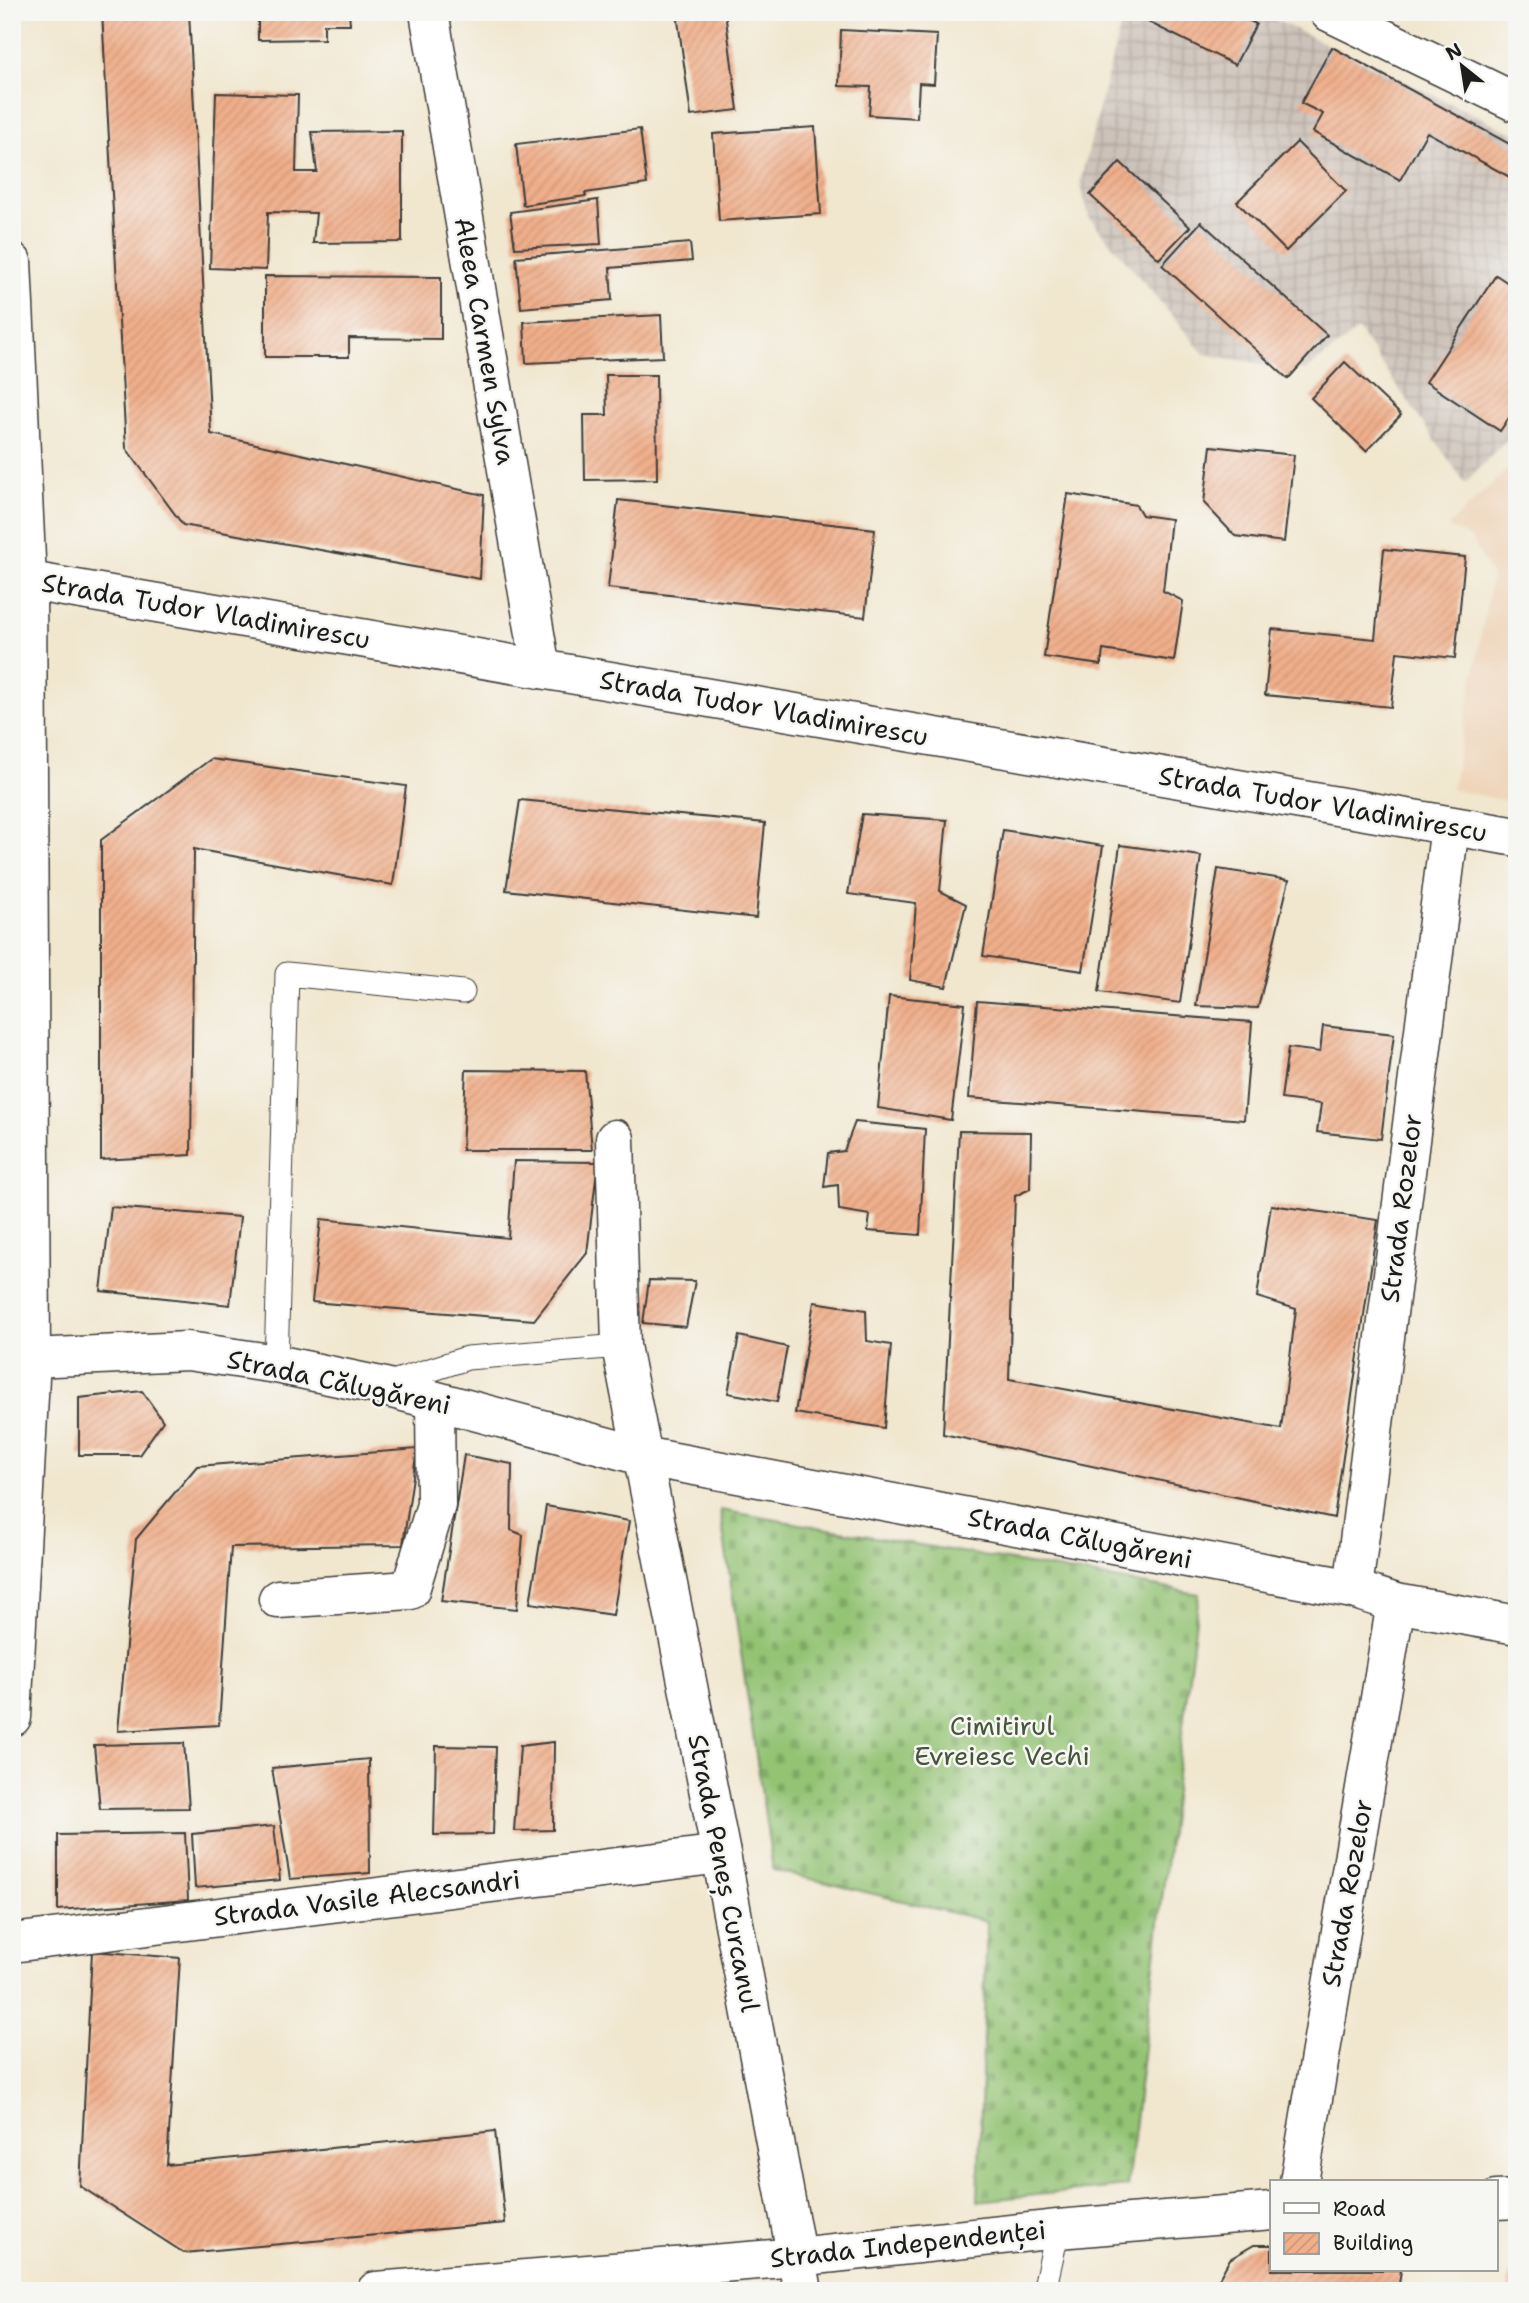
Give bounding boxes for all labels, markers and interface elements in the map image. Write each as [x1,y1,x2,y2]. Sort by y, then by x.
north arrow [1428,32,1498,102]
text: N [1441,37,1467,66]
street label: Aleea Carmen Sylva [447,215,524,467]
street label: Strada Tudor Vladimirescu [39,564,373,657]
street label: Strada Tudor Vladimirescu [597,661,931,754]
street label: Strada Tudor Vladimirescu [1156,757,1490,850]
street label: Strada Rozelor [1372,1111,1429,1304]
street label: Strada Călugăreni [224,1341,454,1422]
street label: Strada Călugăreni [965,1499,1195,1576]
park label: Cimitirul Evreiesc Vechi [914,1708,1090,1773]
street label: Strada Peneș Curcanul [679,1731,769,2015]
street label: Strada Rozelor [1313,1796,1380,1990]
street label: Strada Vasile Alecsandri [212,1861,522,1934]
legend [1270,2180,1498,2272]
text: Road [1333,2195,1386,2223]
street label: Strada Independenței [768,2212,1048,2276]
text: Building [1333,2229,1413,2257]

